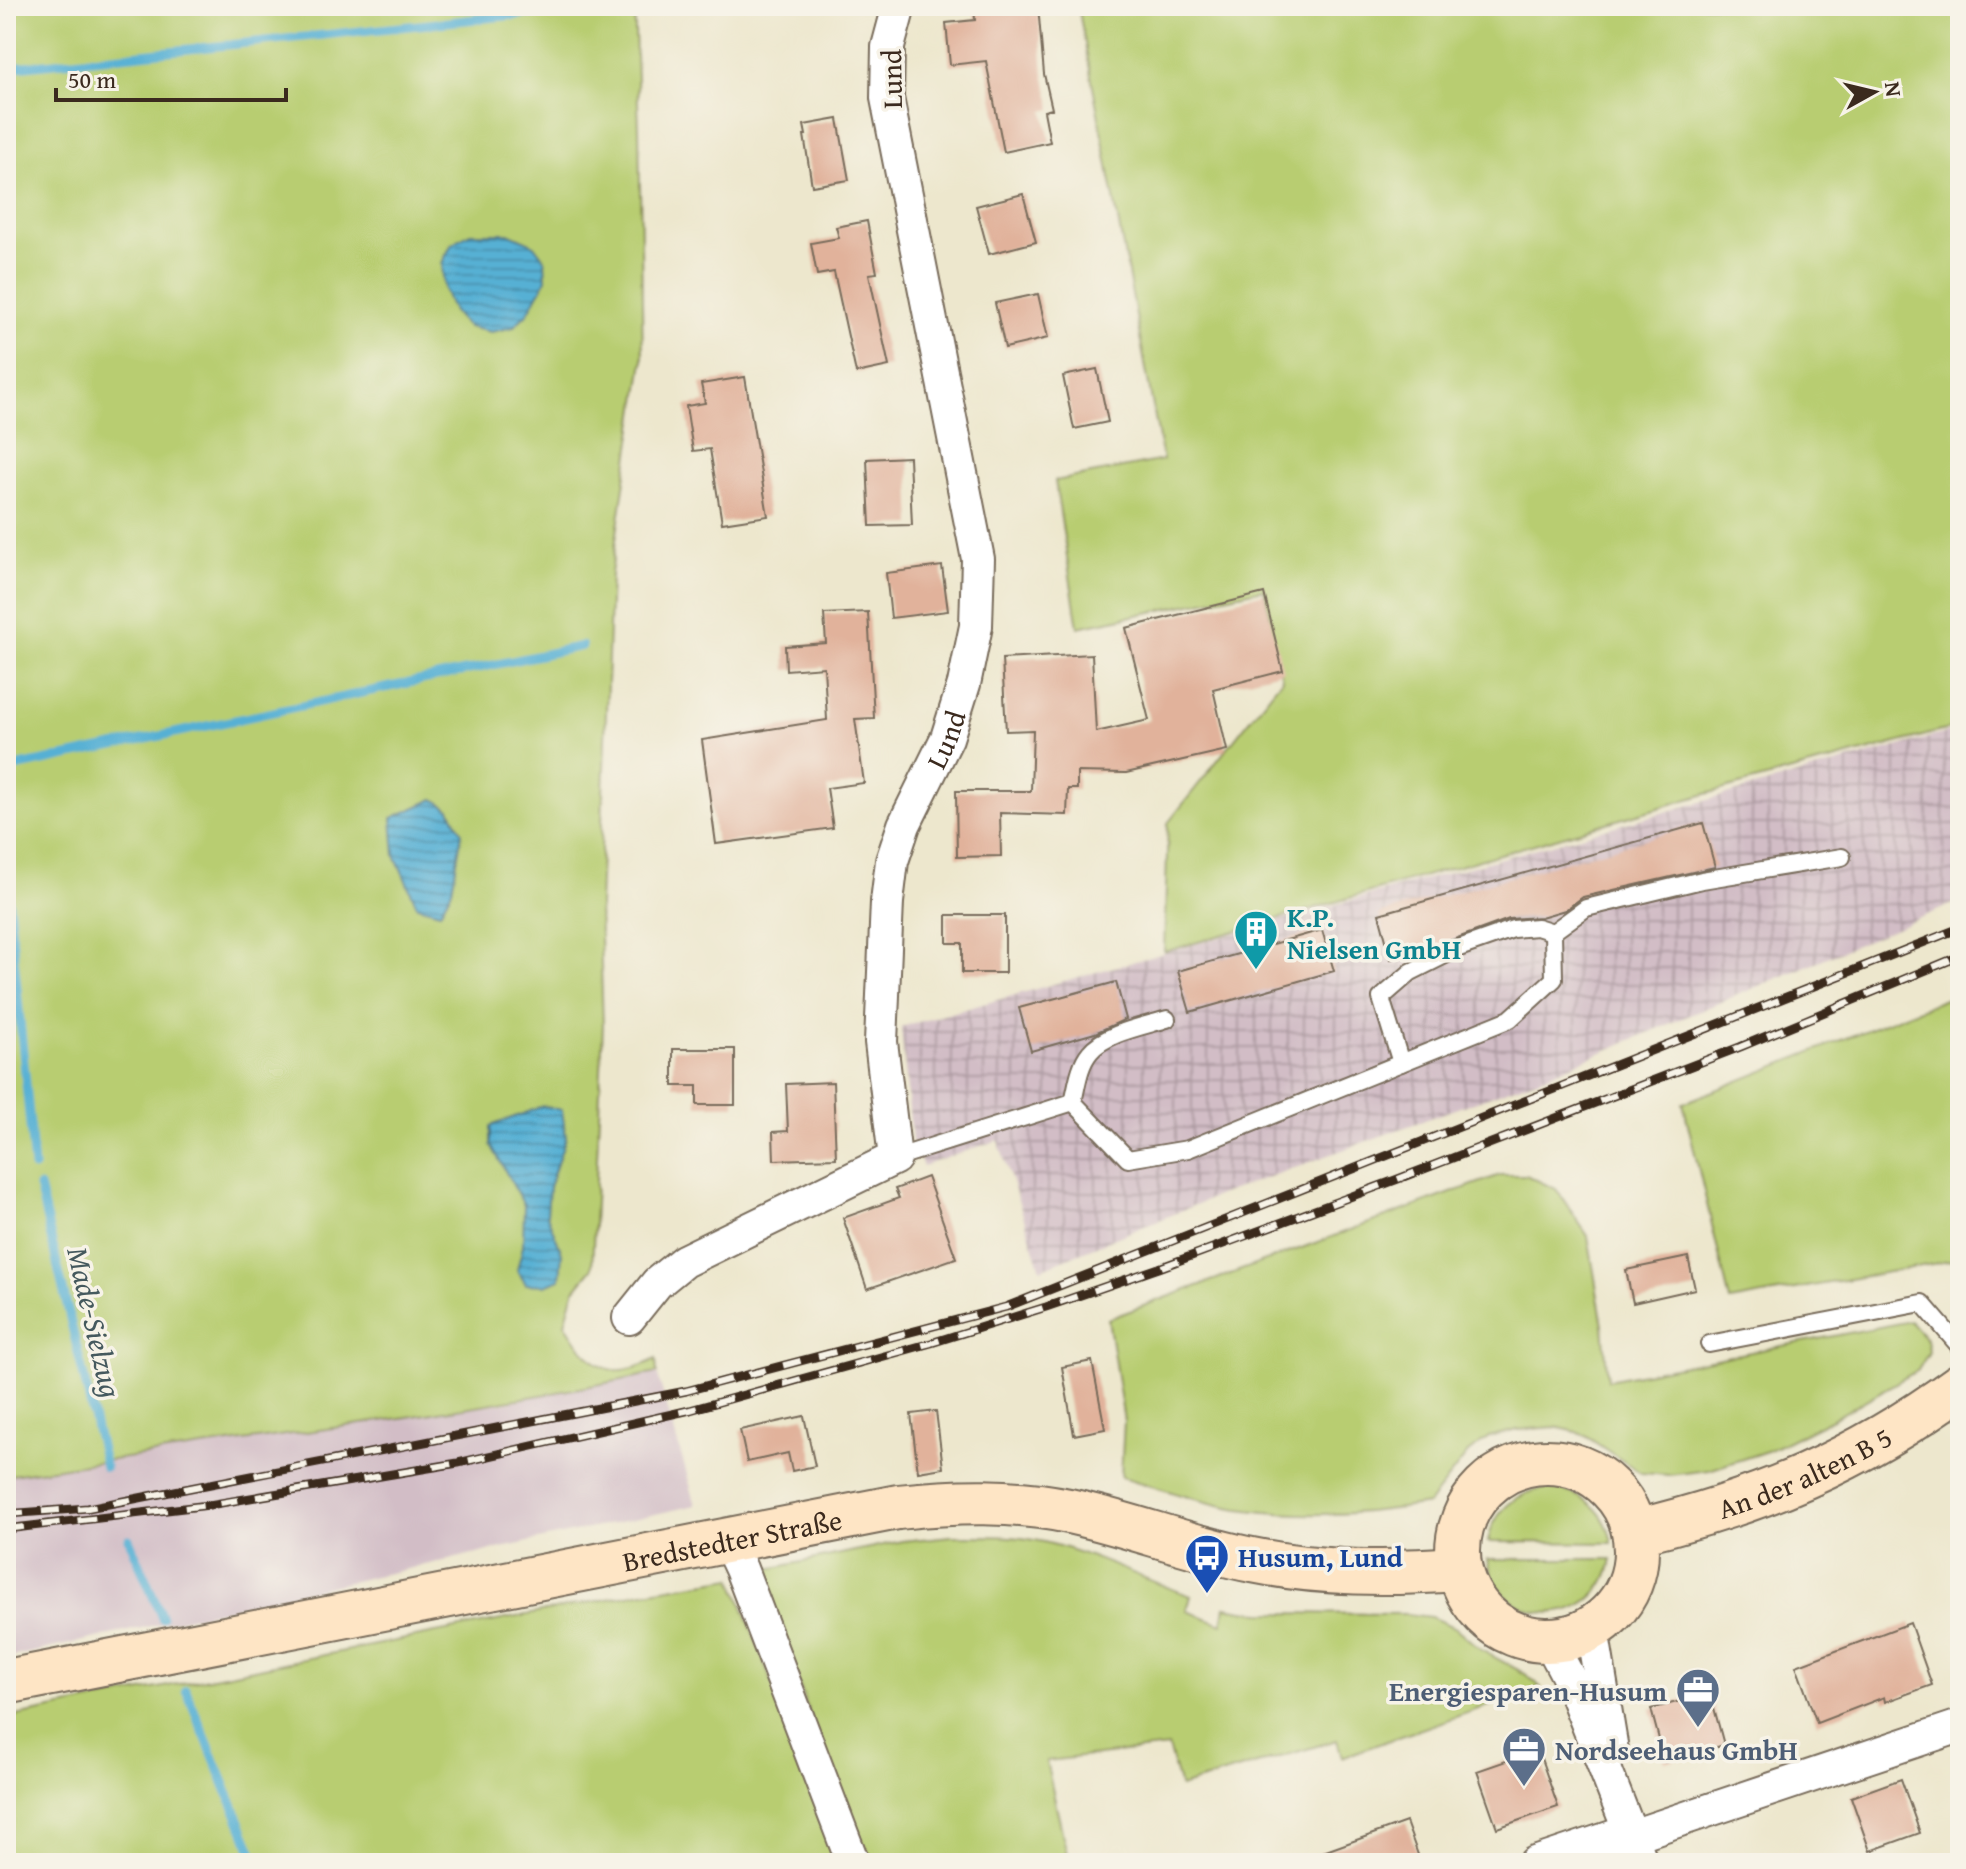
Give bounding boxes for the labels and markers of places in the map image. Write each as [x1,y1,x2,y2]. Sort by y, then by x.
place label: K.P. Nielsen GmbH [1287,896,1461,969]
building icon: K.P. Nielsen GmbH [1232,908,1280,971]
bus stop icon: Husum, Lund [1183,1532,1231,1595]
place label: Husum, Lund [1238,1536,1404,1577]
office icon: Energiesparen-Husum [1674,1666,1722,1729]
place label: Energiesparen-Husum [1389,1670,1667,1711]
office icon: Nordseehaus GmbH [1500,1725,1548,1788]
place label: Nordseehaus GmbH [1555,1729,1798,1770]

